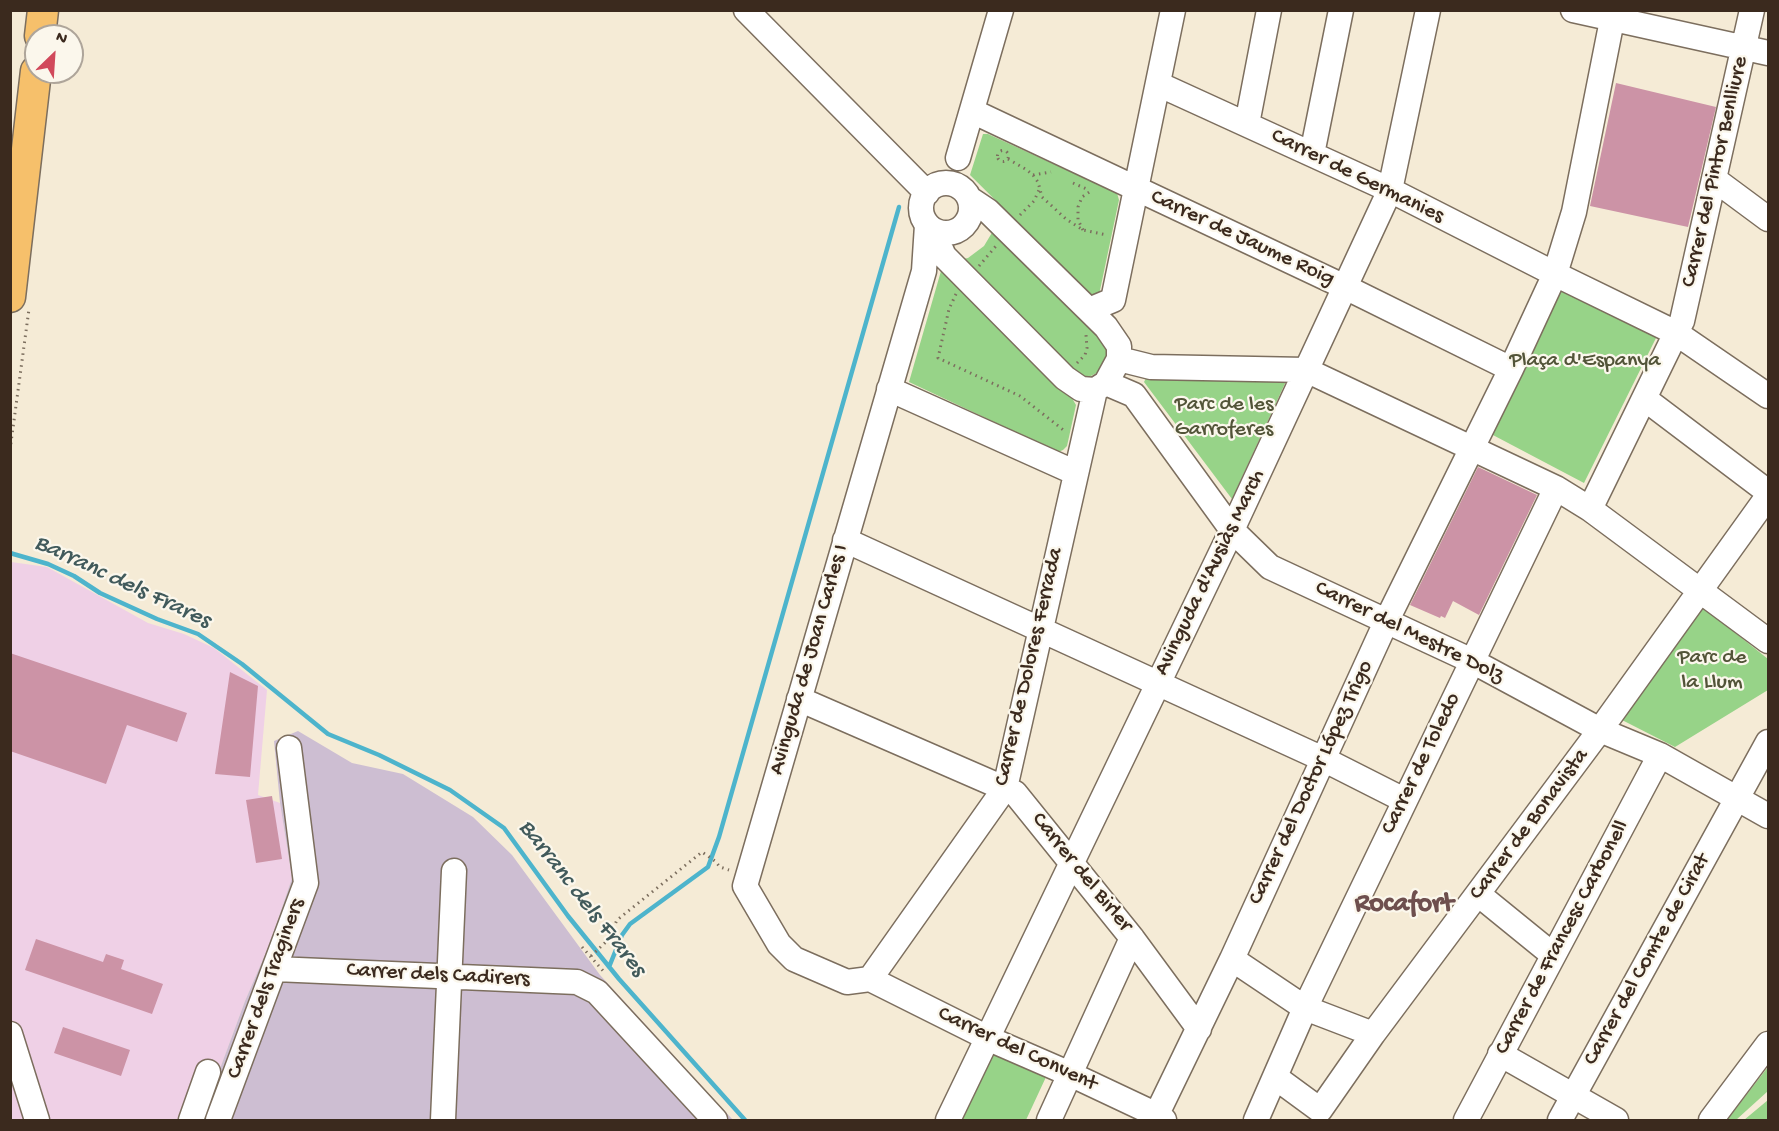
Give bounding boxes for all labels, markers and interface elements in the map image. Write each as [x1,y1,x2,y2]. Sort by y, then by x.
north arrow [24,24,84,84]
text: N [52,28,70,50]
street label: Carrer del Pintor Benlliure [1677,54,1755,290]
street label: Carrer de Germanies [1266,124,1448,230]
street label: Carrer de Jaume Roig [1146,185,1338,293]
park label: Plaça d'Espanya [1510,349,1660,375]
park label: Parc de les Garroferes [1175,393,1273,445]
street label: Avinguda d'Ausiàs March [1150,466,1272,680]
water label: Barranc dels Frares [29,530,215,636]
street label: Avinguda de Joan Carles I [764,542,856,778]
street label: Carrer de Dolores Ferrada [990,545,1070,789]
street label: Carrer del Mestre Dolz [1310,576,1508,690]
park label: Parc de la Llum [1677,646,1747,698]
street label: Carrer del Doctor López Trigo [1244,657,1380,909]
street label: Carrer de Toledo [1376,689,1468,839]
street label: Carrer de Bonavista [1465,744,1595,906]
street label: Carrer del Birler [1025,808,1137,938]
water label: Barranc dels Frares [511,815,651,983]
street label: Carrer de Francesc Carbonell [1490,816,1636,1060]
street label: Carrer del Comte de Cirat [1579,850,1717,1070]
district label: Rocafort [1355,889,1453,923]
street label: Carrer dels Traginers [222,895,312,1083]
street label: Carrer dels Cadirers [346,958,530,994]
street label: Carrer del Convent [933,1002,1101,1098]

